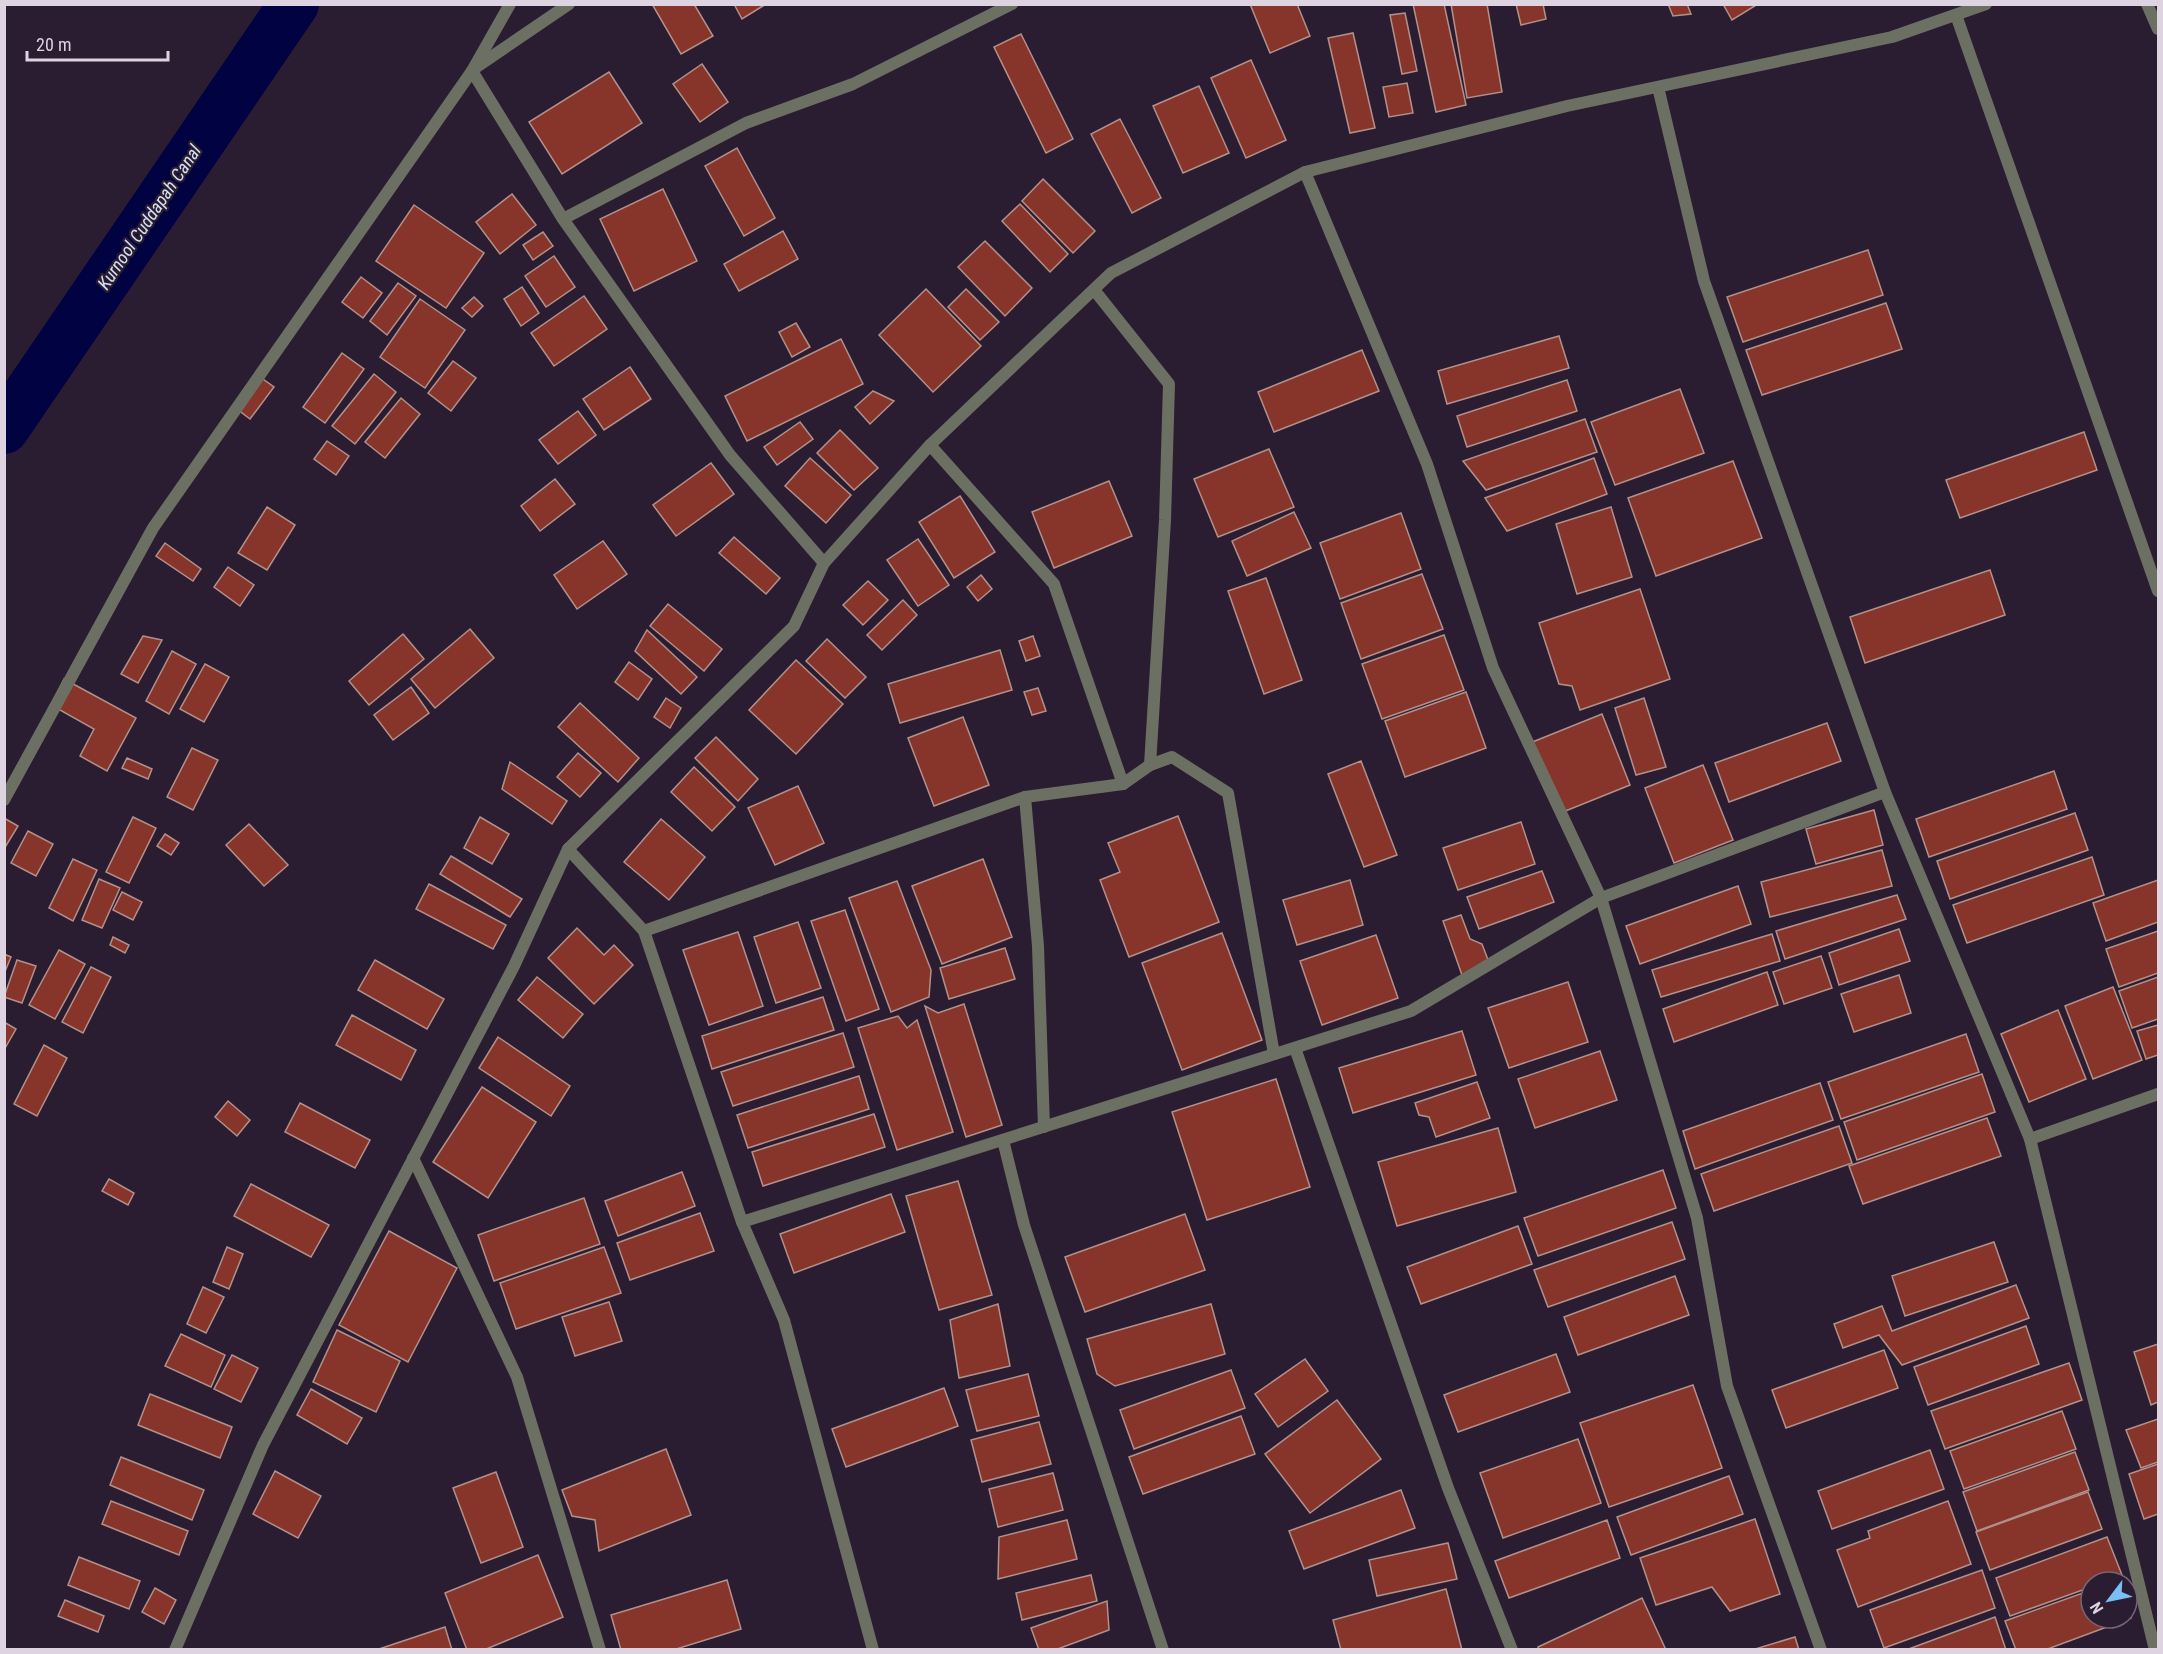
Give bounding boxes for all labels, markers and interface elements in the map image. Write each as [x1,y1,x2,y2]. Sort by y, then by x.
scale bar [27,24,168,62]
text: 20 m [36,34,71,55]
water label: Kurnool Cuddapah Canal [93,140,206,293]
north arrow [2079,1570,2139,1630]
text: N [2086,1598,2107,1617]

